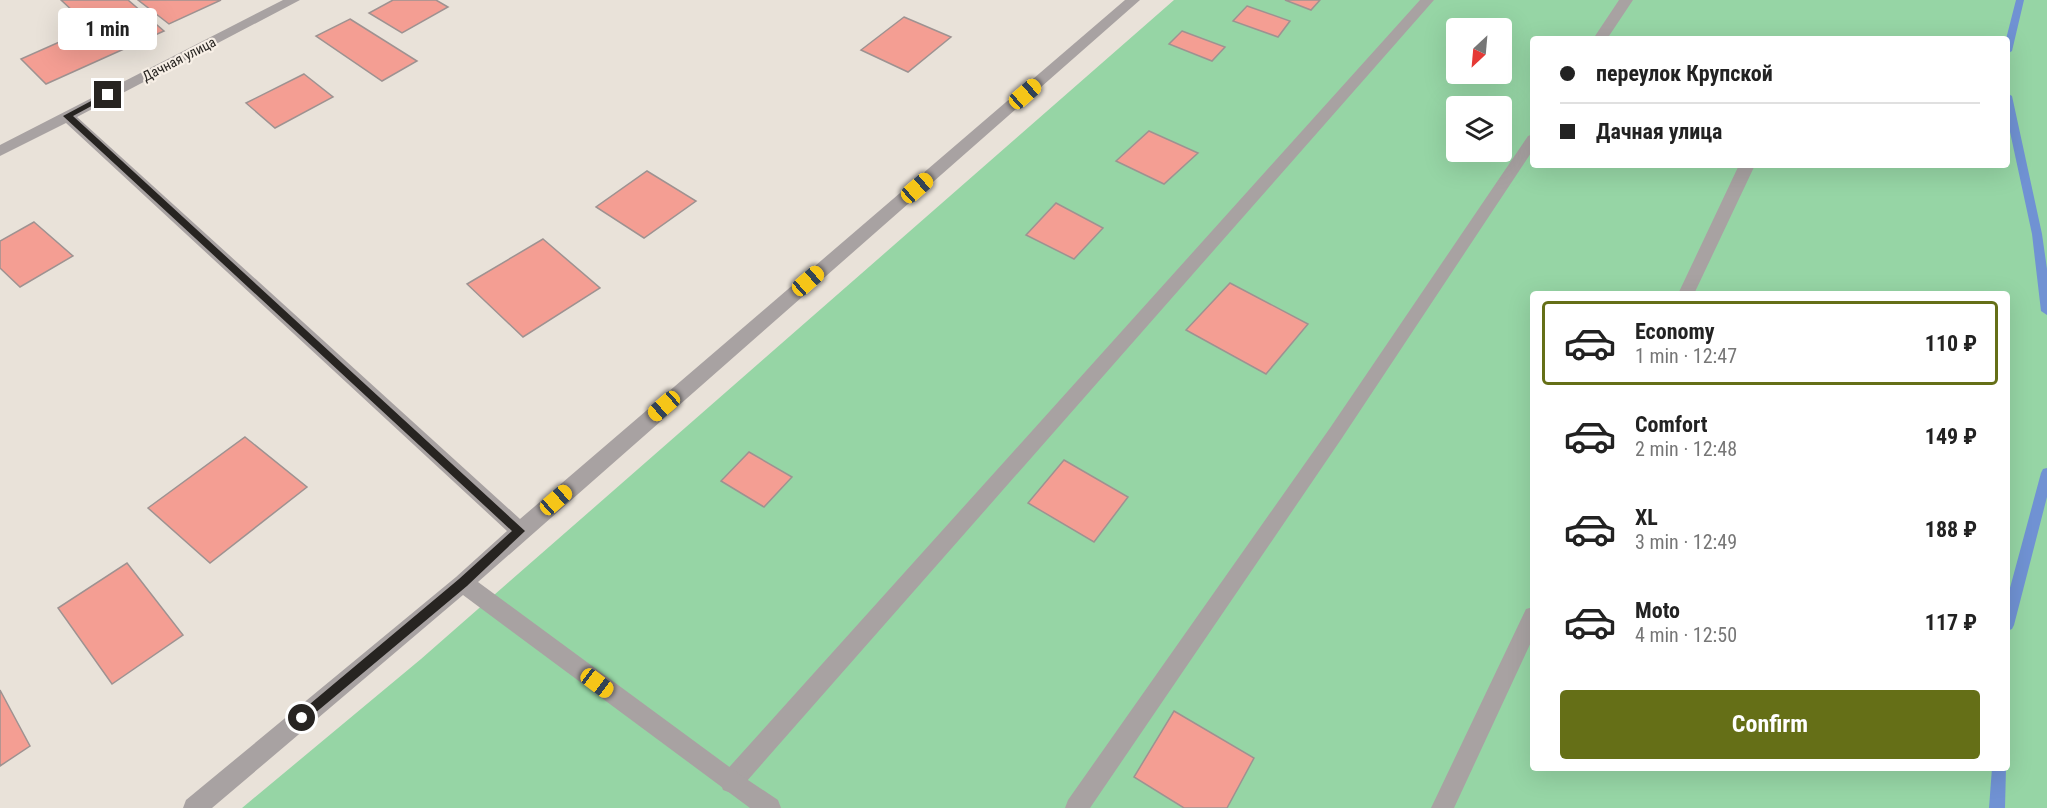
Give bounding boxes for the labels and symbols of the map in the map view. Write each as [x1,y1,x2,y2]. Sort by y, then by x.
callout: 1 min [58,8,158,50]
north arrow [1446,18,1512,84]
street label: Дачная улица [140,34,218,84]
car [1006,75,1044,113]
route end [94,81,121,108]
car [898,169,936,207]
car [789,262,827,300]
car [645,387,683,425]
car [537,481,575,519]
car [577,665,617,701]
route start [288,704,315,731]

